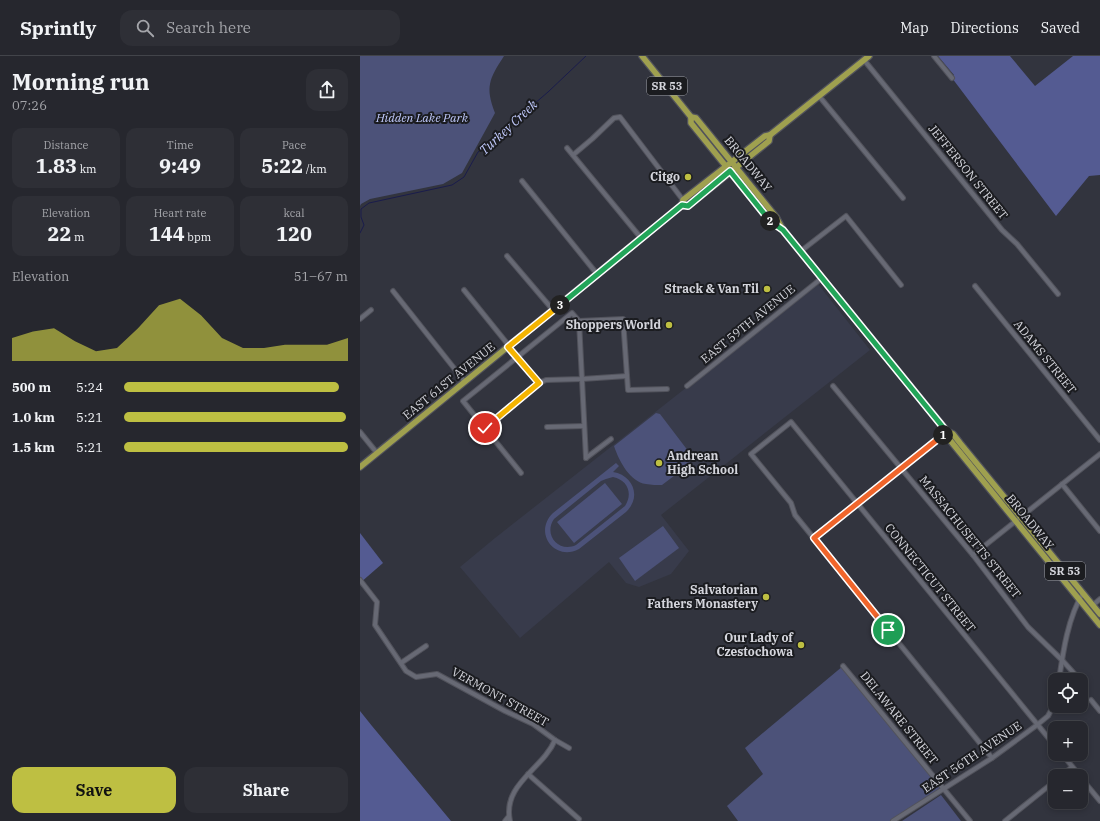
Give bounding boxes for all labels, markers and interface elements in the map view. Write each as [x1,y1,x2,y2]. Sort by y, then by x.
search box [120,10,400,46]
text: Sprintly [20,16,96,40]
icon: search [134,17,156,39]
text: Search here [166,18,251,37]
text: Map [900,19,929,37]
text: Directions [951,19,1019,37]
text: Saved [1041,19,1080,37]
text: Morning run [12,67,150,96]
button: share [306,69,348,111]
road number: SR 53 [647,77,687,95]
water label: Turkey Creek [476,96,541,159]
text: 07:26 [12,97,47,114]
park label: Hidden Lake Park [375,110,469,125]
street label: JEFFERSON STREET [926,121,1011,222]
street label: BROADWAY [721,133,776,195]
text: Distance [44,138,88,152]
text: Time [166,138,194,152]
text: Pace [282,138,306,152]
text: 1.83 [35,152,77,179]
text: 9:49 [159,152,201,179]
text: 5:22 [261,152,303,179]
text: km [77,162,97,176]
text: /km [303,162,327,176]
place label: Citgo [650,169,680,184]
marker: Citgo [683,172,693,182]
text: Elevation [42,206,90,220]
text: Heart rate [154,206,206,220]
text: kcal [283,206,305,220]
pin: 2 [760,211,780,231]
text: 2 [767,214,773,228]
text: 22 [47,220,71,247]
text: 144 [149,220,185,247]
text: 120 [276,220,312,247]
text: m [71,230,85,244]
text: bpm [185,230,211,244]
text: Elevation [12,268,69,285]
text: 51–67 m [294,268,348,285]
place label: Strack & Van Til [664,281,759,296]
street label: EAST 59TH AVENUE [697,281,798,366]
marker: Strack & Van Til [762,284,772,294]
pin: 3 [550,295,570,315]
text: 3 [557,298,563,312]
place label: Shoppers World [566,317,661,332]
street label: ADAMS STREET [1011,317,1080,397]
marker: Shoppers World [664,320,674,330]
street label: EAST 61ST AVENUE [399,339,498,422]
text: 500 m [12,379,51,396]
text: 5:24 [76,379,103,396]
text: 1.0 km [12,409,55,426]
text: 5:21 [76,409,103,426]
pin [468,411,502,445]
icon: check [474,417,496,439]
pin: 1 [933,425,953,445]
text: 1 [940,428,946,442]
text: 1.5 km [12,439,55,456]
text: 5:21 [76,439,103,456]
place label: Andrean High School [667,448,738,477]
marker: Andrean High School [654,458,664,468]
street label: MASSACHUSETTS STREET [916,473,1024,601]
street label: BROADWAY [1003,491,1058,553]
street label: CONNECTICUT STREET [882,520,979,635]
road number: SR 53 [1045,562,1085,580]
place label: Salvatorian Fathers Monastery [647,582,758,611]
marker: Salvatorian Fathers Monastery [761,592,771,602]
pin [871,613,905,647]
icon: arrive [877,619,899,641]
place label: Our Lady of Czestochowa [717,630,794,659]
marker: Our Lady of Czestochowa [796,640,806,650]
street label: VERMONT STREET [449,664,552,730]
street label: DELAWARE STREET [857,668,942,767]
map controls [1048,673,1088,809]
button: locate [1048,673,1088,713]
street label: EAST 56TH AVENUE [919,718,1024,796]
button: + [1048,721,1088,761]
button: Save [12,767,176,813]
button: Share [184,767,348,813]
button: − [1048,769,1088,809]

